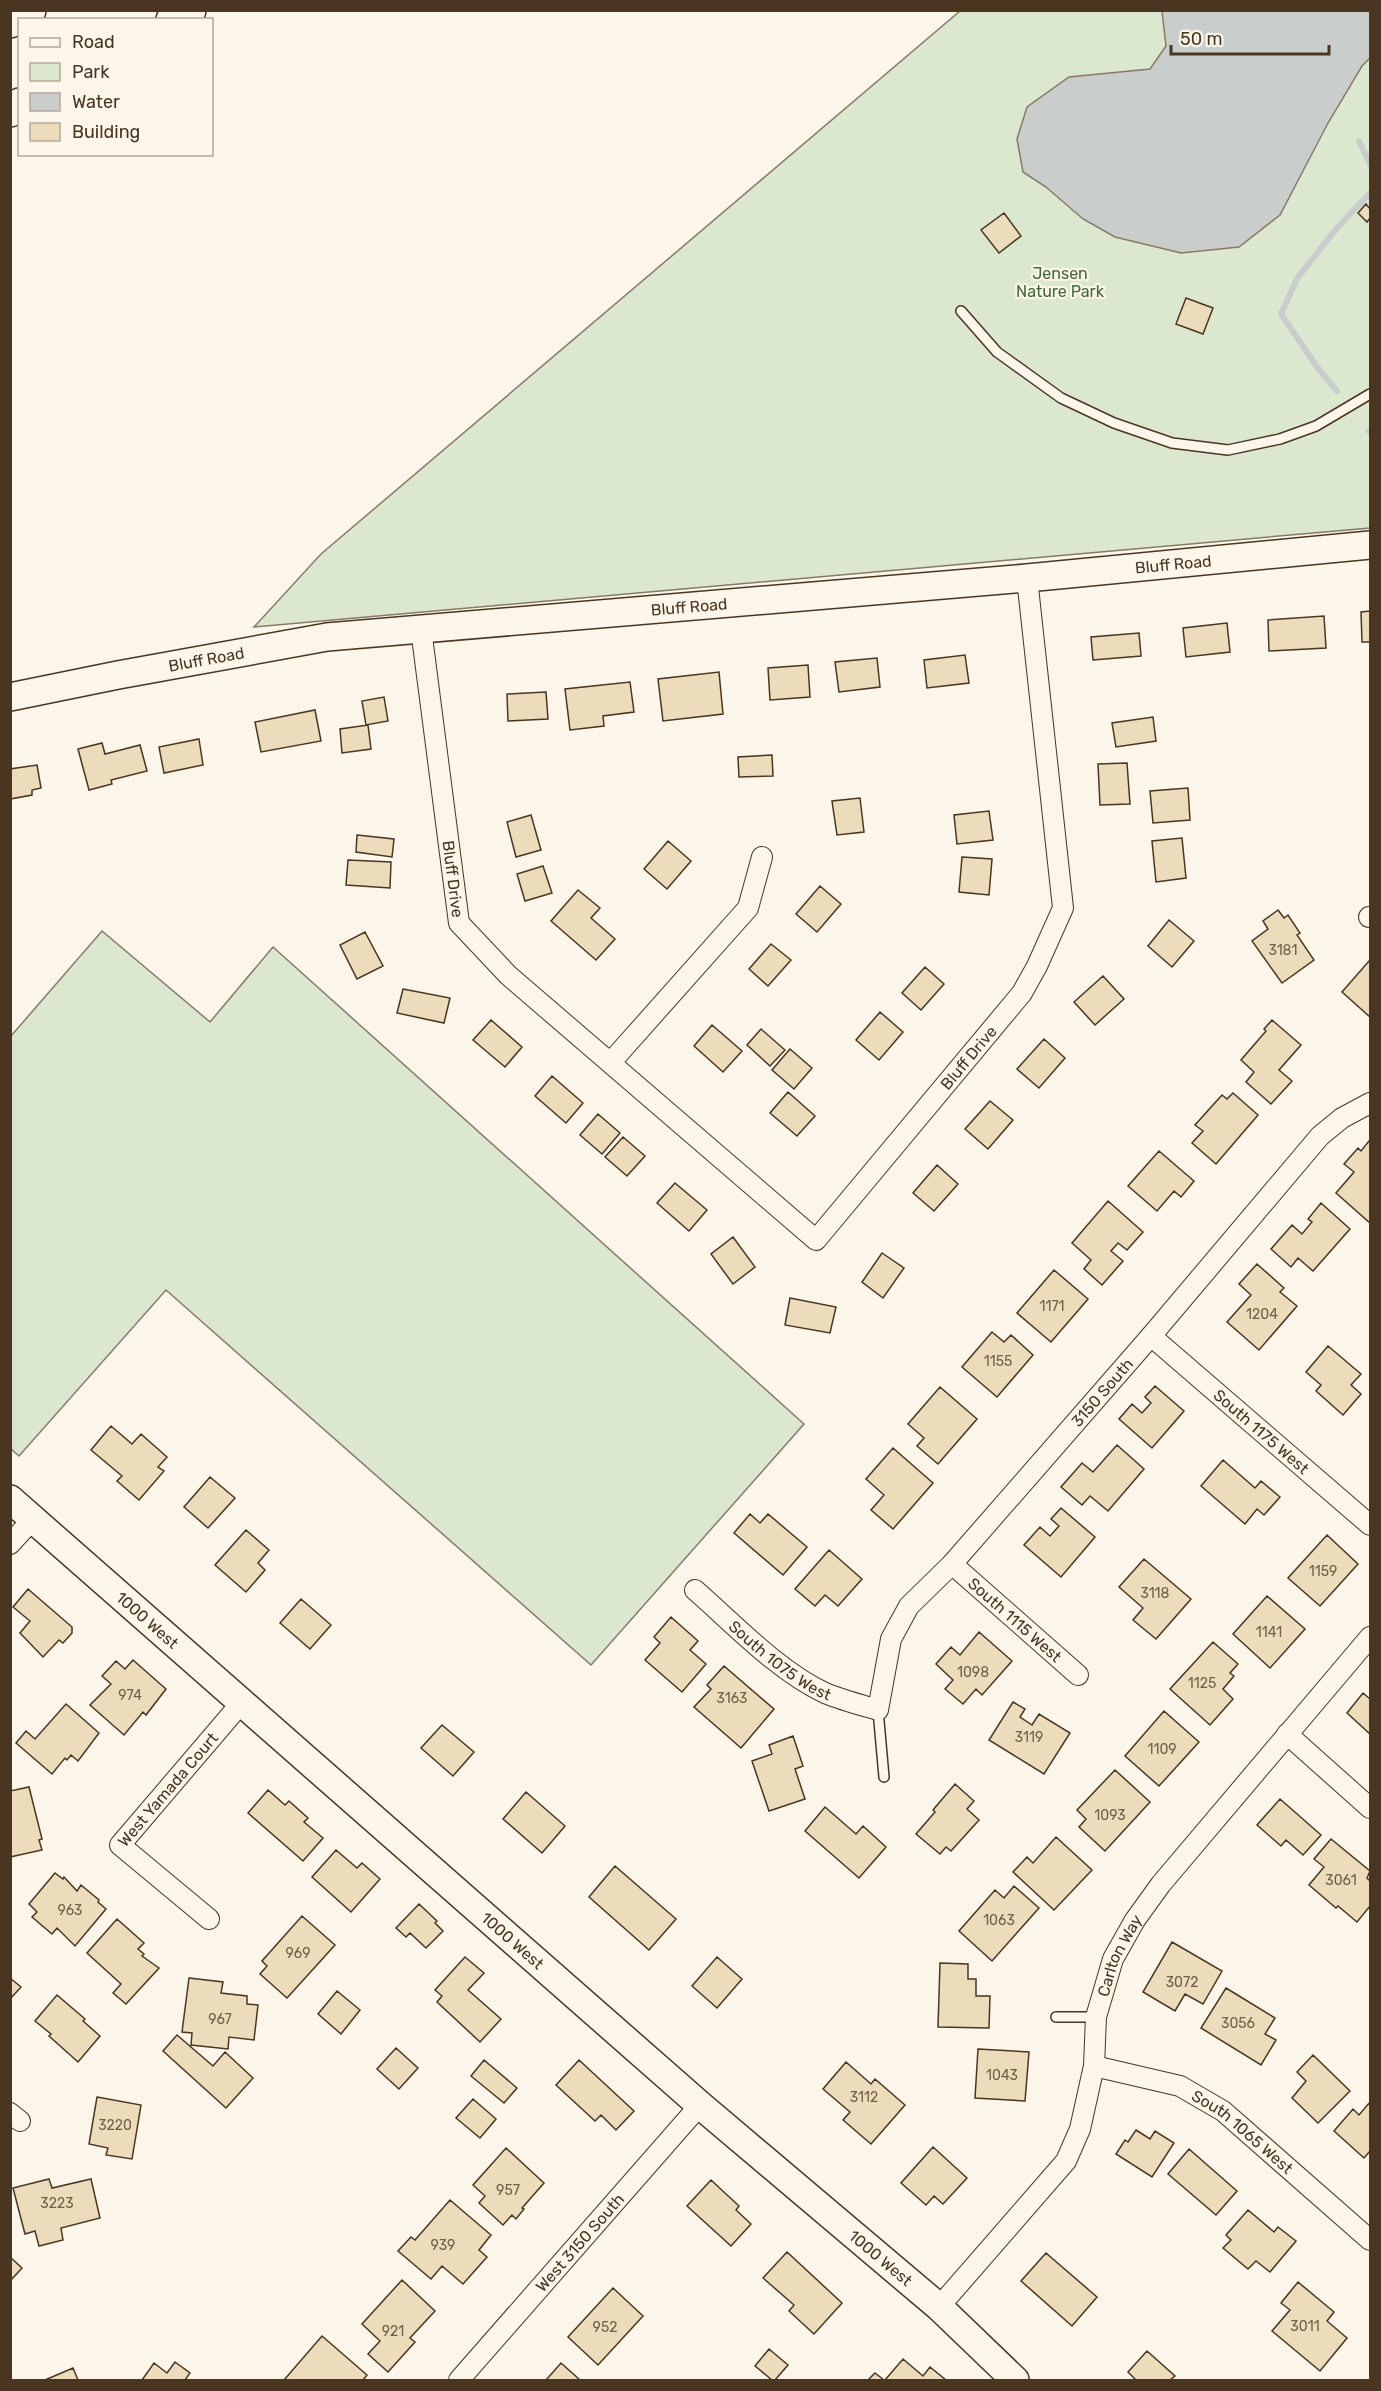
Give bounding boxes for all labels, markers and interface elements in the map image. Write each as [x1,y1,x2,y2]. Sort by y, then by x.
legend [18,18,213,156]
scale bar [1171,18,1328,56]
text: 50 m [1180,28,1223,50]
text: Road [72,31,115,53]
text: Park [72,61,110,83]
text: Water [72,91,120,113]
text: Building [72,121,140,143]
park label: Jensen Nature Park [1016,264,1105,301]
street label: Bluff Road [1134,551,1212,577]
street label: Bluff Road [650,594,728,619]
street label: Bluff Road [167,643,246,675]
street label: Bluff Drive [439,839,468,919]
house number: 3181 [1268,942,1298,959]
street label: Bluff Drive [936,1022,1000,1093]
house number: 1171 [1039,1298,1065,1315]
house number: 1204 [1246,1306,1278,1323]
house number: 1155 [984,1353,1012,1370]
street label: 3150 South [1067,1354,1137,1430]
street label: South 1175 West [1210,1385,1313,1478]
house number: 1159 [1309,1563,1337,1580]
street label: South 1115 West [964,1573,1066,1666]
house number: 3118 [1140,1585,1170,1602]
street label: 1000 West [112,1587,183,1652]
street label: South 1075 West [725,1616,834,1704]
house number: 1141 [1256,1624,1282,1641]
house number: 1098 [957,1664,989,1681]
house number: 1125 [1188,1675,1216,1692]
house number: 974 [118,1687,142,1704]
house number: 3163 [716,1690,748,1707]
street label: West Yamada Court [114,1728,222,1850]
house number: 3119 [1015,1729,1043,1746]
house number: 1109 [1147,1741,1177,1758]
house number: 1093 [1094,1807,1126,1824]
house number: 3061 [1325,1872,1357,1889]
house number: 963 [57,1902,83,1919]
street label: 1000 West [477,1908,548,1973]
street label: Carlton Way [1093,1910,1146,1999]
house number: 1063 [983,1912,1015,1929]
house number: 969 [286,1945,310,1962]
house number: 3072 [1166,1974,1198,1991]
house number: 967 [208,2011,232,2028]
house number: 3056 [1221,2015,1255,2032]
house number: 1043 [986,2067,1018,2084]
street label: South 1065 West [1189,2086,1297,2178]
house number: 3112 [850,2089,878,2106]
house number: 3220 [98,2117,132,2134]
house number: 957 [496,2182,520,2199]
street label: West 3150 South [531,2189,628,2295]
house number: 3223 [40,2195,74,2212]
street label: 1000 West [845,2226,916,2290]
house number: 939 [431,2237,455,2254]
house number: 3011 [1290,2318,1320,2335]
house number: 952 [593,2319,617,2336]
house number: 921 [382,2323,404,2340]

